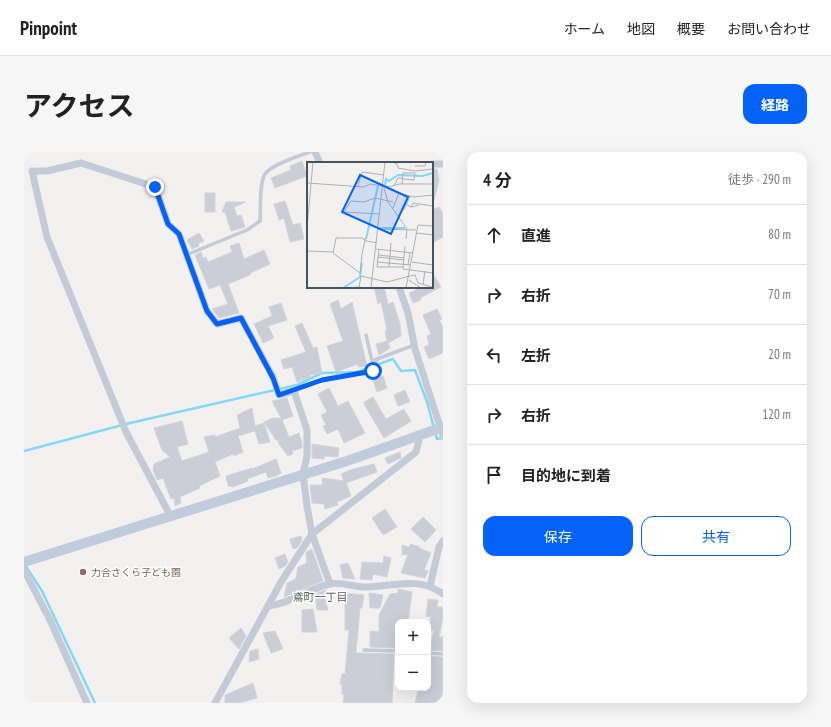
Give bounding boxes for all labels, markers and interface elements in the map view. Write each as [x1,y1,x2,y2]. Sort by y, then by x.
text: Pinpoint [20,16,77,40]
text: ホーム [563,20,605,38]
text: 地図 [627,20,655,38]
text: 概要 [677,20,705,38]
text: お問い合わせ [727,20,811,38]
button: 経路 [743,84,807,124]
text: アクセス [24,87,135,124]
inset map [307,162,433,288]
text: 4 分 [483,169,512,191]
text: 徒歩 · 290 m [728,171,791,188]
route end [146,178,164,196]
icon: ahead [483,224,505,246]
text: 直進 [521,226,551,245]
text: 80 m [768,226,791,243]
icon: right [483,284,505,306]
text: 右折 [521,286,551,305]
text: 70 m [768,286,791,303]
icon: left [483,344,505,366]
text: 左折 [521,346,551,365]
text: 20 m [768,346,791,363]
route start [364,362,382,380]
icon: right [483,404,505,426]
text: 右折 [521,406,551,425]
text: 120 m [762,406,791,423]
icon: arrive [483,464,505,486]
text: 目的地に到着 [521,466,611,485]
button: 保存 [483,516,633,556]
button: 共有 [641,516,791,556]
place label: 力合さくら子ども園 [91,566,181,579]
marker: 力合さくら子ども園 [78,567,88,577]
district label: 鳶町一丁目 [293,590,348,604]
map controls [395,619,431,691]
button: + [395,619,431,655]
button: − [395,655,431,691]

